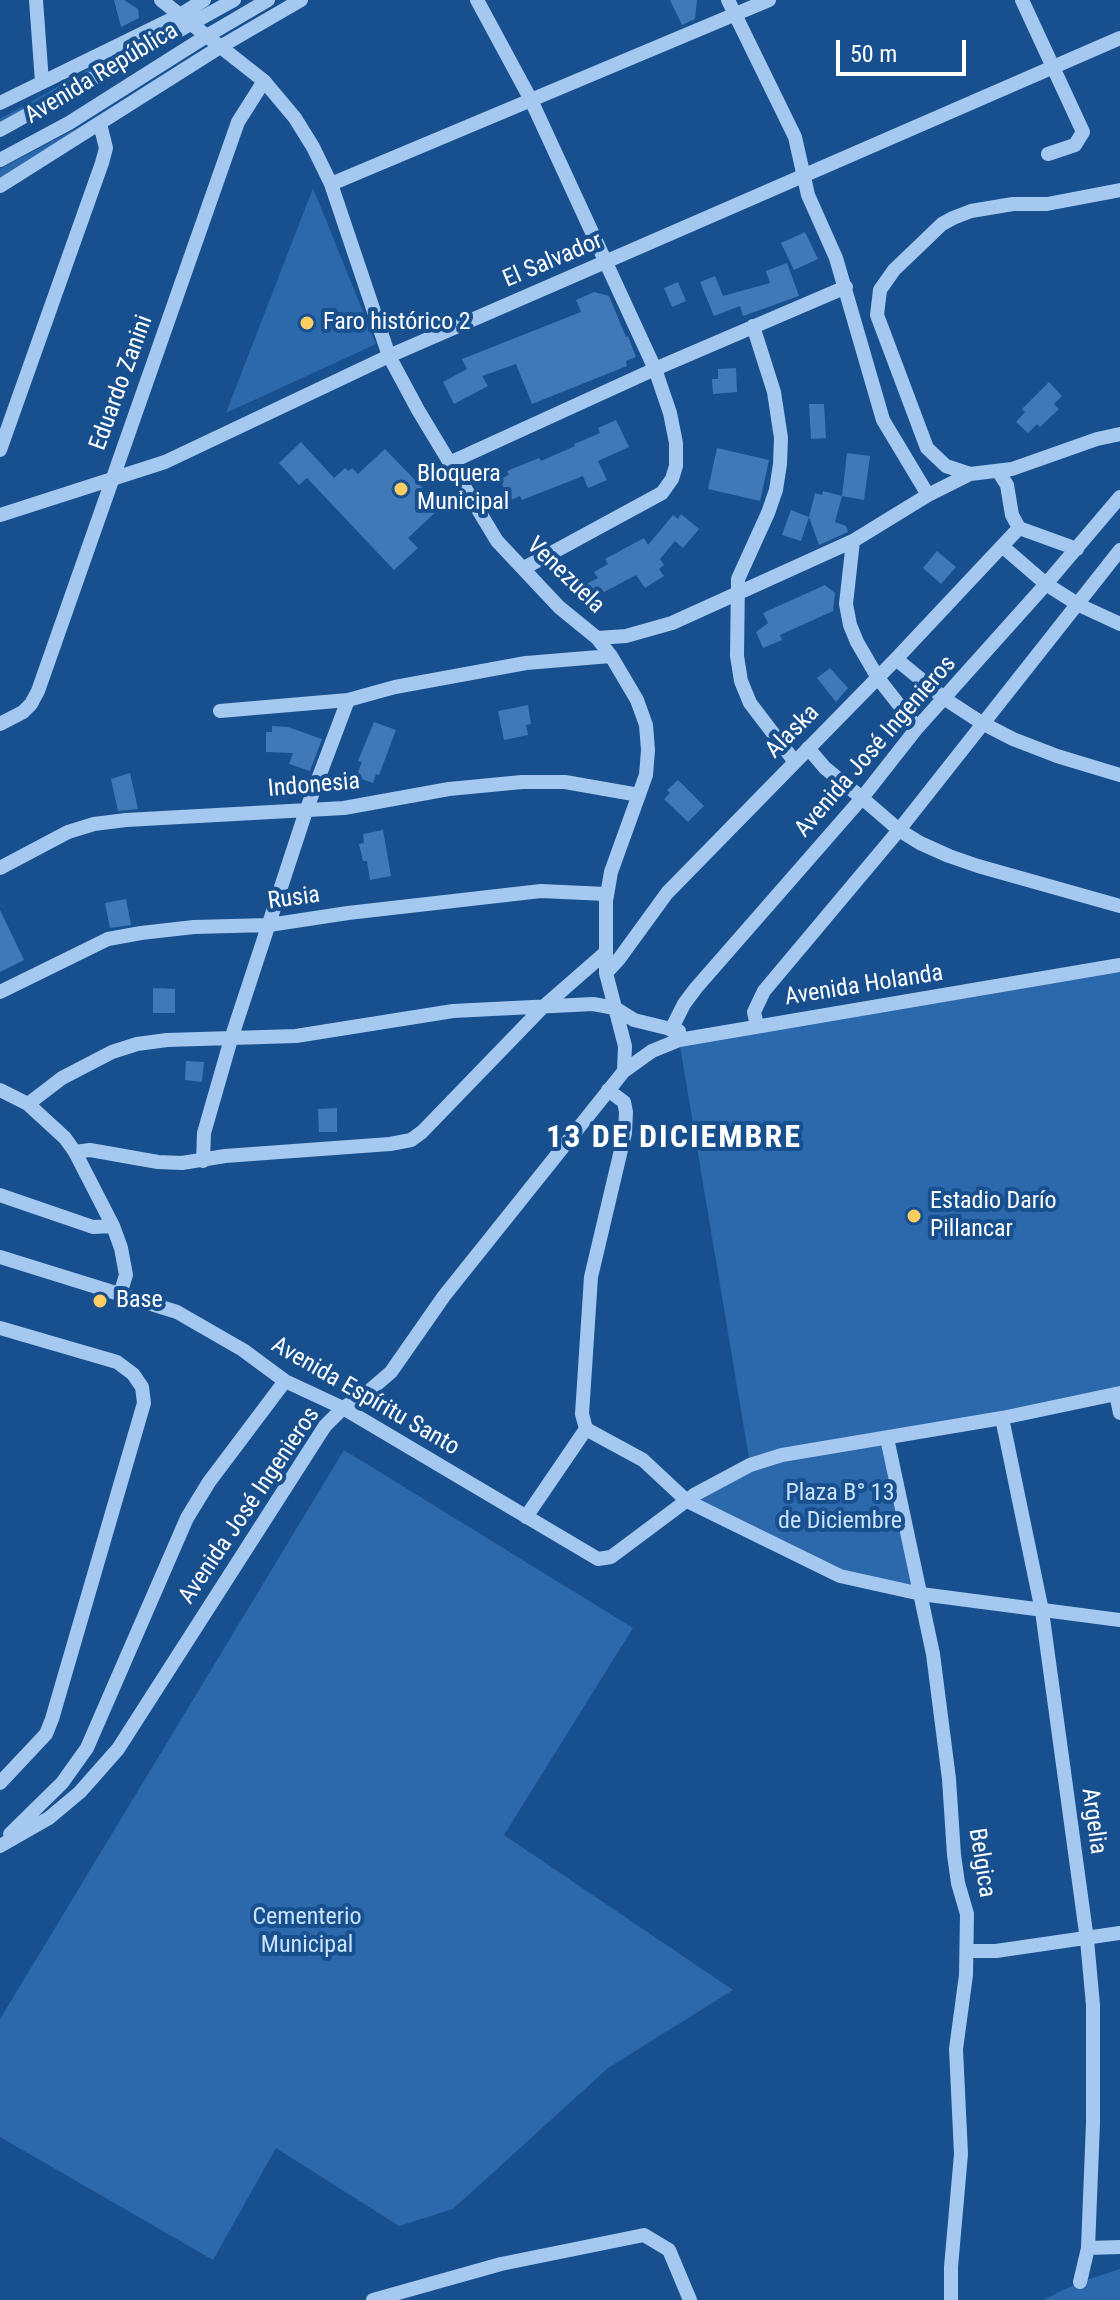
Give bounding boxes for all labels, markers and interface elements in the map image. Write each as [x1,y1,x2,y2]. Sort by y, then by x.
street label: Avenida República [20,17,184,131]
scale bar [840,24,970,74]
text: 50 m [850,40,897,68]
street label: El Salvador [499,227,607,295]
place label: Faro histórico 2 [323,309,471,337]
street label: Eduardo Zanini [84,312,160,454]
marker: Faro histórico 2 [298,314,316,332]
place label: Bloquera Municipal [417,461,509,517]
marker: Bloquera Municipal [392,480,410,498]
street label: Venezuela [520,532,610,620]
street label: Avenida José Ingenieros [789,650,963,844]
street label: Alaska [760,699,826,765]
street label: Indonesia [267,768,361,804]
street label: Rusia [266,881,322,917]
street label: Avenida Holanda [783,959,945,1013]
district label: 13 DE DICIEMBRE [546,1120,802,1158]
place label: Estadio Darío Pillancar [930,1188,1057,1244]
marker: Estadio Darío Pillancar [905,1207,923,1225]
place label: Base [116,1287,163,1315]
marker: Base [91,1292,109,1310]
street label: Avenida Espíritu Santo [266,1331,464,1463]
street label: Avenida José Ingenieros [173,1402,327,1610]
park label: Plaza B° 13 de Diciembre [778,1480,902,1536]
street label: Argelia [1074,1786,1112,1856]
street label: Belgica [961,1826,1001,1900]
park label: Cementerio Municipal [252,1904,362,1960]

